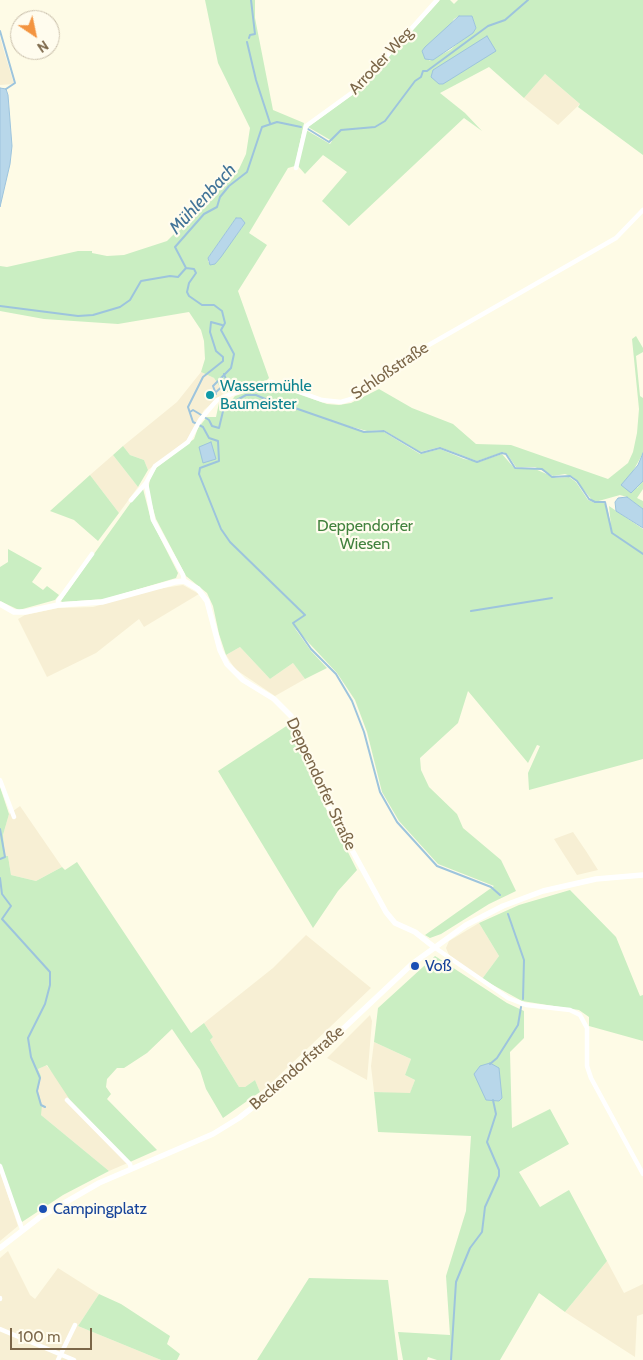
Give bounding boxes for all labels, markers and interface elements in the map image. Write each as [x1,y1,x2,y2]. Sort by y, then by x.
north arrow [10,10,60,60]
street label: Arroder Weg [345,23,417,99]
text: N [34,36,52,57]
water label: Mühlenbach [165,159,241,239]
street label: Schloßstraße [348,338,432,404]
place label: Wassermühle Baumeister [220,376,312,414]
marker: Wassermühle Baumeister [204,389,216,401]
park label: Deppendorfer Wiesen [317,516,413,554]
street label: Deppendorfer Straße [282,715,360,853]
place label: Voß [425,956,452,976]
marker: Voß [409,960,421,972]
street label: Beckendorfstraße [246,1022,348,1114]
place label: Campingplatz [53,1199,147,1219]
marker: Campingplatz [37,1203,49,1215]
scale bar [12,1318,95,1350]
text: 100 m [18,1328,60,1346]

